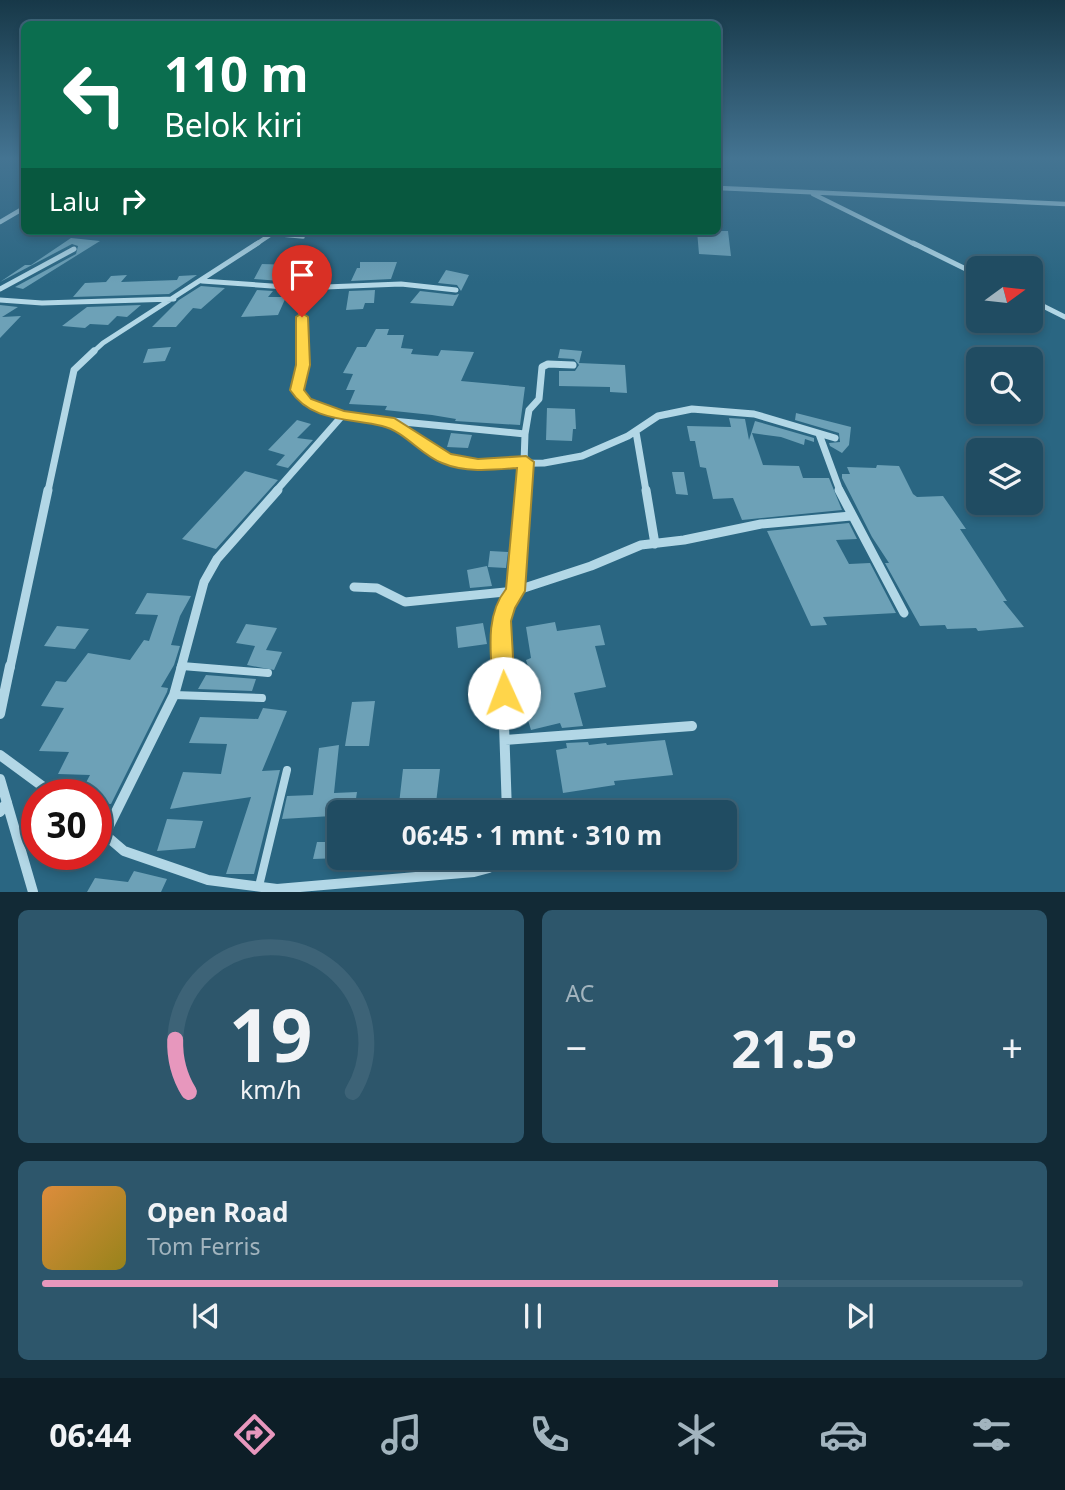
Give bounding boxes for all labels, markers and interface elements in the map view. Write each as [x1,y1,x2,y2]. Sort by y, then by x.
text: 110 m [164,40,309,106]
icon: left [49,49,140,140]
text: Belok kiri [164,103,303,146]
icon: right [114,182,152,220]
text: Lalu [49,183,100,219]
pin [272,245,332,317]
icon: arrive [283,256,321,294]
north arrow [966,256,1043,332]
map controls [966,256,1043,515]
button: search [966,347,1043,424]
button: layers [966,438,1043,515]
position arrow [467,656,541,730]
speed limit sign: 30 [21,779,112,870]
text: 06:45 · 1 mnt · 310 m [402,817,662,853]
text: AC [566,977,594,1009]
text: 19 [229,985,312,1084]
text: 21.5° [731,1012,857,1083]
text: − [566,1021,587,1073]
text: + [1001,1021,1023,1073]
text: km/h [240,1072,302,1106]
text: Open Road [147,1194,289,1230]
text: Tom Ferris [147,1230,260,1262]
icon: previous [187,1297,225,1335]
icon: pause [514,1297,552,1335]
icon: next [841,1297,879,1335]
icon: directions [230,1410,279,1459]
icon: music [377,1410,426,1459]
icon: phone [525,1410,574,1459]
icon: climate [672,1410,721,1459]
icon: car [819,1410,868,1459]
icon: filters [967,1410,1016,1459]
text: 06:44 [49,1413,131,1456]

